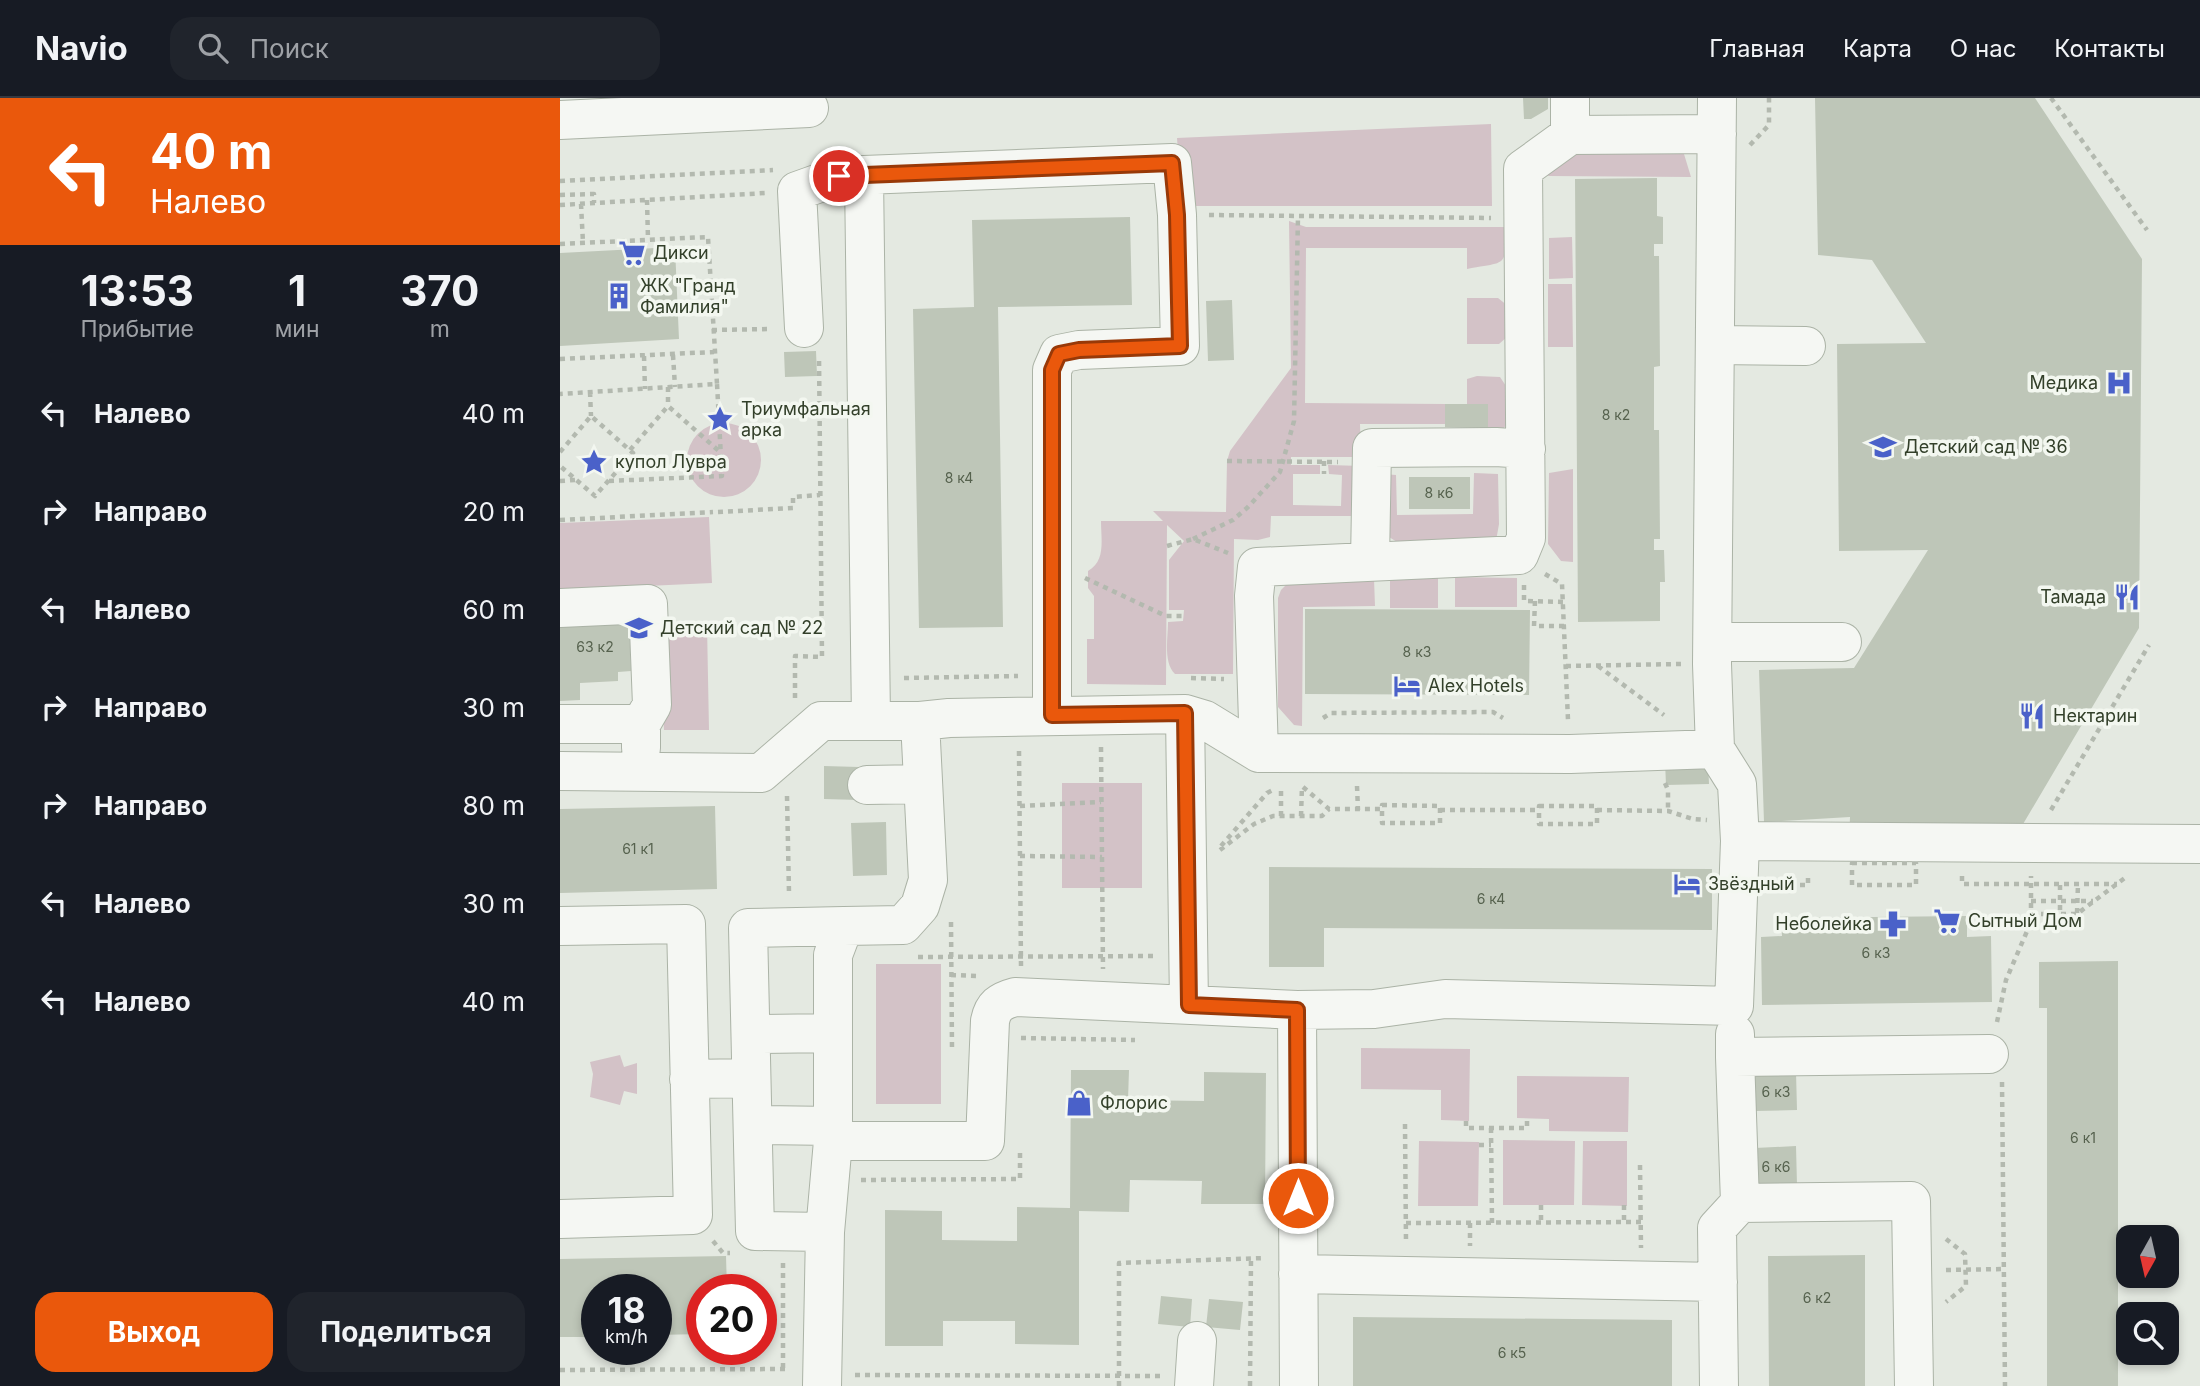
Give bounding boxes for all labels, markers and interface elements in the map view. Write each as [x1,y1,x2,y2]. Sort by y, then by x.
search box [170,17,660,80]
text: Navio [35,28,128,68]
icon: search [194,29,232,67]
text: Поиск [250,33,329,64]
text: Главная [1709,34,1805,63]
text: Карта [1843,34,1912,63]
text: О нас [1950,34,2016,63]
text: Контакты [2054,34,2165,63]
text: 40 m [150,122,273,181]
icon: left [35,126,126,217]
pin [809,146,869,206]
icon: arrive [820,157,858,195]
text: Налево [150,182,266,221]
supermarket icon: Дикси [617,238,647,268]
place label: Дикси [653,242,709,263]
text: 13:53 [81,265,194,316]
text: 1 [288,265,306,316]
text: 370 [400,265,479,316]
place label: ЖК "Гранд Фамилия" [640,275,735,317]
building icon: ЖК "Гранд Фамилия" [604,281,634,311]
text: Прибытие [81,315,194,343]
text: мин [275,315,320,343]
text: m [430,315,450,343]
hospital icon: Медика [2104,368,2134,398]
place label: Медика [2029,372,2098,393]
icon: left [35,394,73,432]
text: Налево [94,398,191,429]
text: 40 m [462,398,525,429]
place label: Триумфальная арка [741,398,871,440]
place icon: Триумфальная арка [705,404,735,434]
house number: 8 к2 [1602,406,1630,423]
school or university icon: Детский сад № 36 [1868,432,1898,462]
place label: Детский сад № 36 [1904,436,2068,457]
place icon: купол Лувра [579,447,609,477]
place label: купол Лувра [615,451,727,472]
house number: 8 к4 [945,469,973,486]
house number: 8 к6 [1425,484,1453,501]
icon: right [35,492,73,530]
text: Направо [94,496,207,527]
text: 20 m [463,496,525,527]
restaurant icon: Тамада [2112,582,2142,612]
place label: Тамада [2040,586,2106,607]
icon: left [35,590,73,628]
text: Налево [94,594,191,625]
text: 60 m [462,594,525,625]
school or university icon: Детский сад № 22 [624,613,654,643]
place label: Детский сад № 22 [660,617,823,638]
house number: 63 к2 [576,638,614,655]
house number: 8 к3 [1403,643,1431,660]
hotel icon: Alex Hotels [1392,671,1422,701]
place label: Alex Hotels [1428,675,1524,696]
icon: right [35,688,73,726]
text: Направо [94,692,207,723]
text: 30 m [462,692,525,723]
restaurant icon: Нектарин [2017,701,2047,731]
place label: Нектарин [2053,705,2137,726]
icon: right [35,786,73,824]
text: Направо [94,790,207,821]
text: 80 m [462,790,525,821]
house number: 61 к1 [622,840,654,857]
hotel icon: Звёздный [1672,869,1702,899]
place label: Звёздный [1708,873,1795,894]
icon: left [35,884,73,922]
text: Налево [94,888,191,919]
text: 30 m [462,888,525,919]
house number: 6 к4 [1477,890,1505,907]
supermarket icon: Сытный Дом [1932,906,1962,936]
pharmacy icon: Неболейка [1878,909,1908,939]
place label: Сытный Дом [1968,910,2082,931]
place label: Неболейка [1775,913,1872,934]
house number: 6 к3 [1862,944,1890,961]
icon: left [35,982,73,1020]
text: Налево [94,986,191,1017]
text: 40 m [462,986,525,1017]
house number: 6 к3 [1762,1083,1790,1100]
shop icon: Флорис [1064,1088,1094,1118]
place label: Флорис [1100,1092,1168,1113]
house number: 6 к1 [2070,1129,2096,1146]
house number: 6 к6 [1762,1158,1790,1175]
position arrow [1261,1161,1335,1235]
north arrow [2116,1225,2179,1288]
map controls [2116,1225,2179,1365]
speed limit sign: 20 [686,1274,777,1365]
text: 18 [608,1289,645,1331]
house number: 6 к2 [1803,1289,1831,1306]
button: Выход [35,1292,273,1372]
button: Поделиться [287,1292,525,1372]
button: search [2116,1302,2179,1365]
text: km/h [605,1326,648,1347]
house number: 6 к5 [1498,1344,1526,1361]

